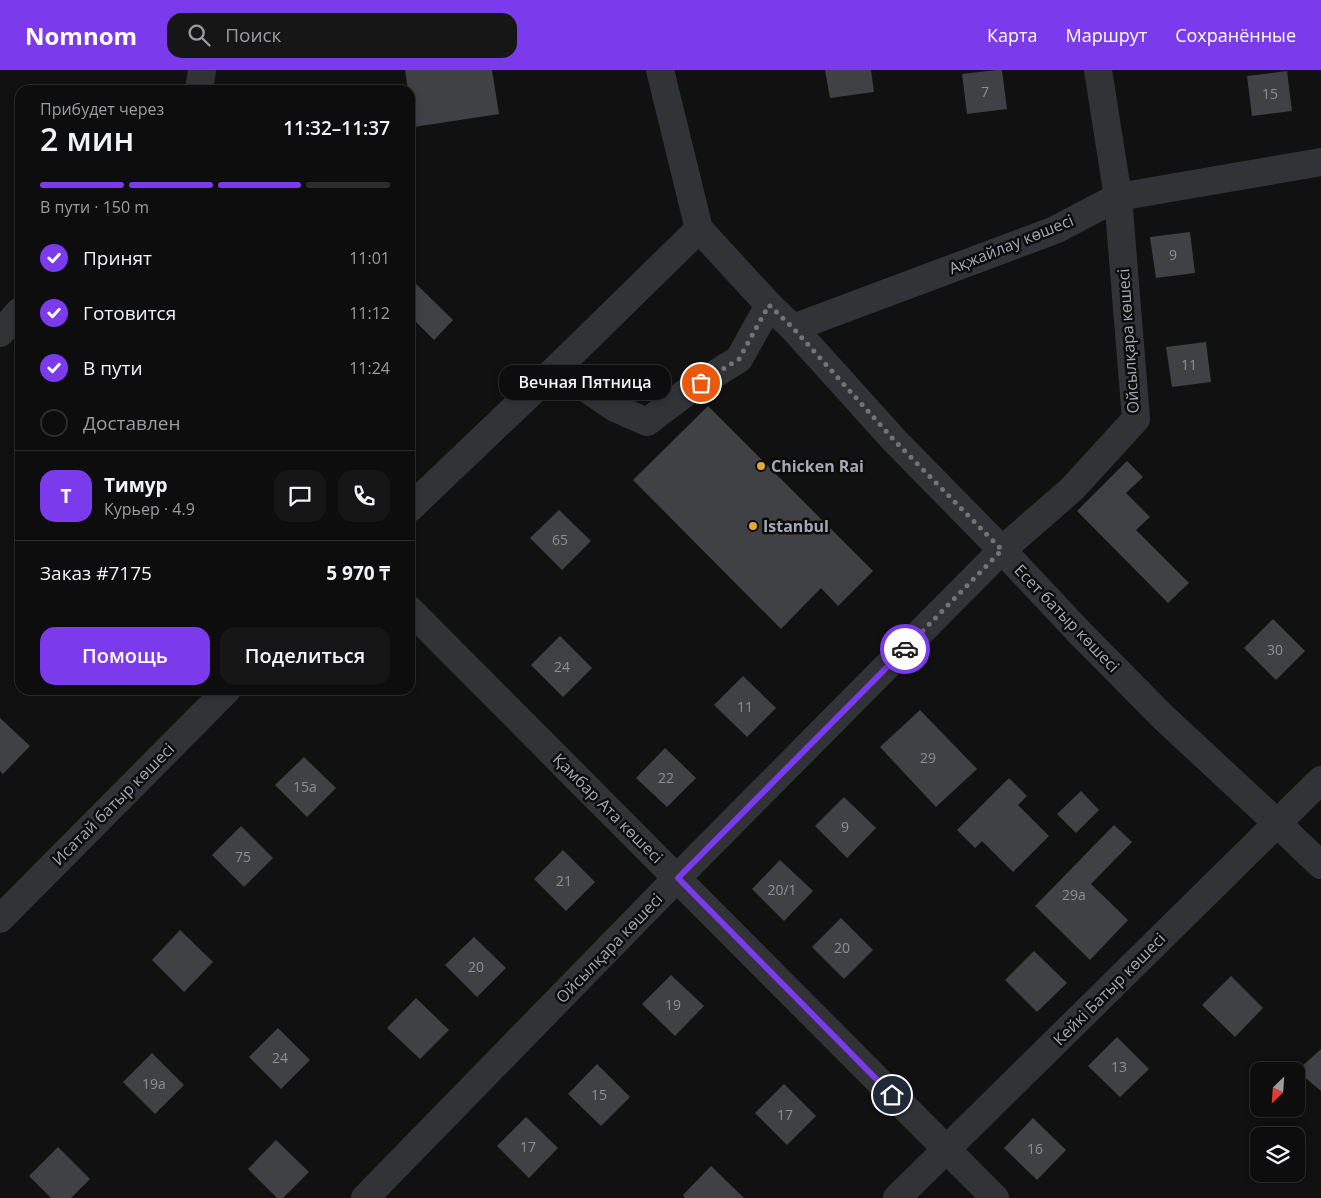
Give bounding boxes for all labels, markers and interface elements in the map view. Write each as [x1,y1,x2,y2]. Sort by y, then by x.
search box [167,13,517,58]
text: Nomnom [25,19,137,52]
icon: search [185,21,213,49]
text: Поиск [225,22,281,48]
text: Карта [987,23,1037,47]
text: Маршрут [1065,23,1147,47]
text: Сохранённые [1175,23,1296,47]
house number: 7 [981,82,989,101]
house number: 15 [1262,84,1278,103]
text: Прибудет через [40,98,164,120]
text: 11:32–11:37 [283,115,390,141]
text: 2 мин [40,117,134,160]
text: В пути · 150 m [40,196,149,218]
street label: Ақжайлау көшесі [945,209,1077,279]
icon: check [40,244,68,272]
text: Принят [83,245,152,271]
house number: 9 [1169,245,1177,264]
text: 11:01 [349,247,390,269]
street label: Ойсылқара көшесі [1112,268,1144,414]
icon: check [40,299,68,327]
text: Готовится [83,300,176,326]
text: 11:12 [349,302,390,324]
icon: check [40,354,68,382]
text: В пути [83,355,143,381]
house number: 11 [1181,355,1197,374]
text: 11:24 [349,357,390,379]
pin [680,362,722,404]
callout: Вечная Пятница [498,366,671,400]
icon: bag [687,369,715,397]
text: Вечная Пятница [519,371,652,393]
text: Доставлен [83,410,181,436]
place label: Chicken Rai [771,455,864,477]
marker: Chicken Rai [755,460,767,472]
button: chat [274,470,326,522]
button: phone [338,470,390,522]
text: Тимур [104,472,168,498]
text: Т [60,483,72,509]
text: Курьер · 4.9 [104,498,195,520]
place label: Istanbul [763,515,829,537]
marker: Istanbul [747,520,759,532]
house number: 65 [552,530,568,549]
street label: Есет батыр көшесі [1010,559,1124,677]
text: Заказ #7175 [40,560,152,586]
text: 5 970 ₸ [326,560,390,586]
courier [880,624,930,674]
button: Помощь [40,627,210,685]
button: Поделиться [220,627,390,685]
icon: car [891,635,919,663]
house number: 30 [1267,640,1283,659]
house number: 24 [554,657,570,676]
house number: 11 [737,697,753,716]
street label: Исатай батыр көшесі [47,738,179,870]
street label: Қамбар Ата көшесі [548,748,668,868]
house number: 29 [920,748,936,767]
house number: 22 [658,768,674,787]
house number: 15а [293,777,317,796]
house number: 9 [841,817,849,836]
house number: 75 [235,847,251,866]
house number: 21 [556,871,572,890]
house number: 20/1 [767,880,797,899]
house number: 29а [1062,885,1086,904]
street label: Ойсылқара көшесі [551,888,667,1008]
street label: Кейкі Батыр көшесі [1048,928,1170,1050]
house number: 20 [834,938,850,957]
house number: 20 [468,957,484,976]
house number: 19 [665,995,681,1014]
house number: 24 [272,1048,288,1067]
house number: 13 [1111,1057,1127,1076]
north arrow [1250,1062,1305,1118]
map controls [1250,1062,1305,1182]
house number: 19а [142,1074,166,1093]
pin [871,1074,913,1116]
icon: home [878,1081,906,1109]
house number: 15 [591,1085,607,1104]
house number: 17 [777,1105,793,1124]
button: layers [1250,1127,1305,1182]
house number: 17 [520,1137,536,1156]
house number: 16 [1027,1139,1043,1158]

